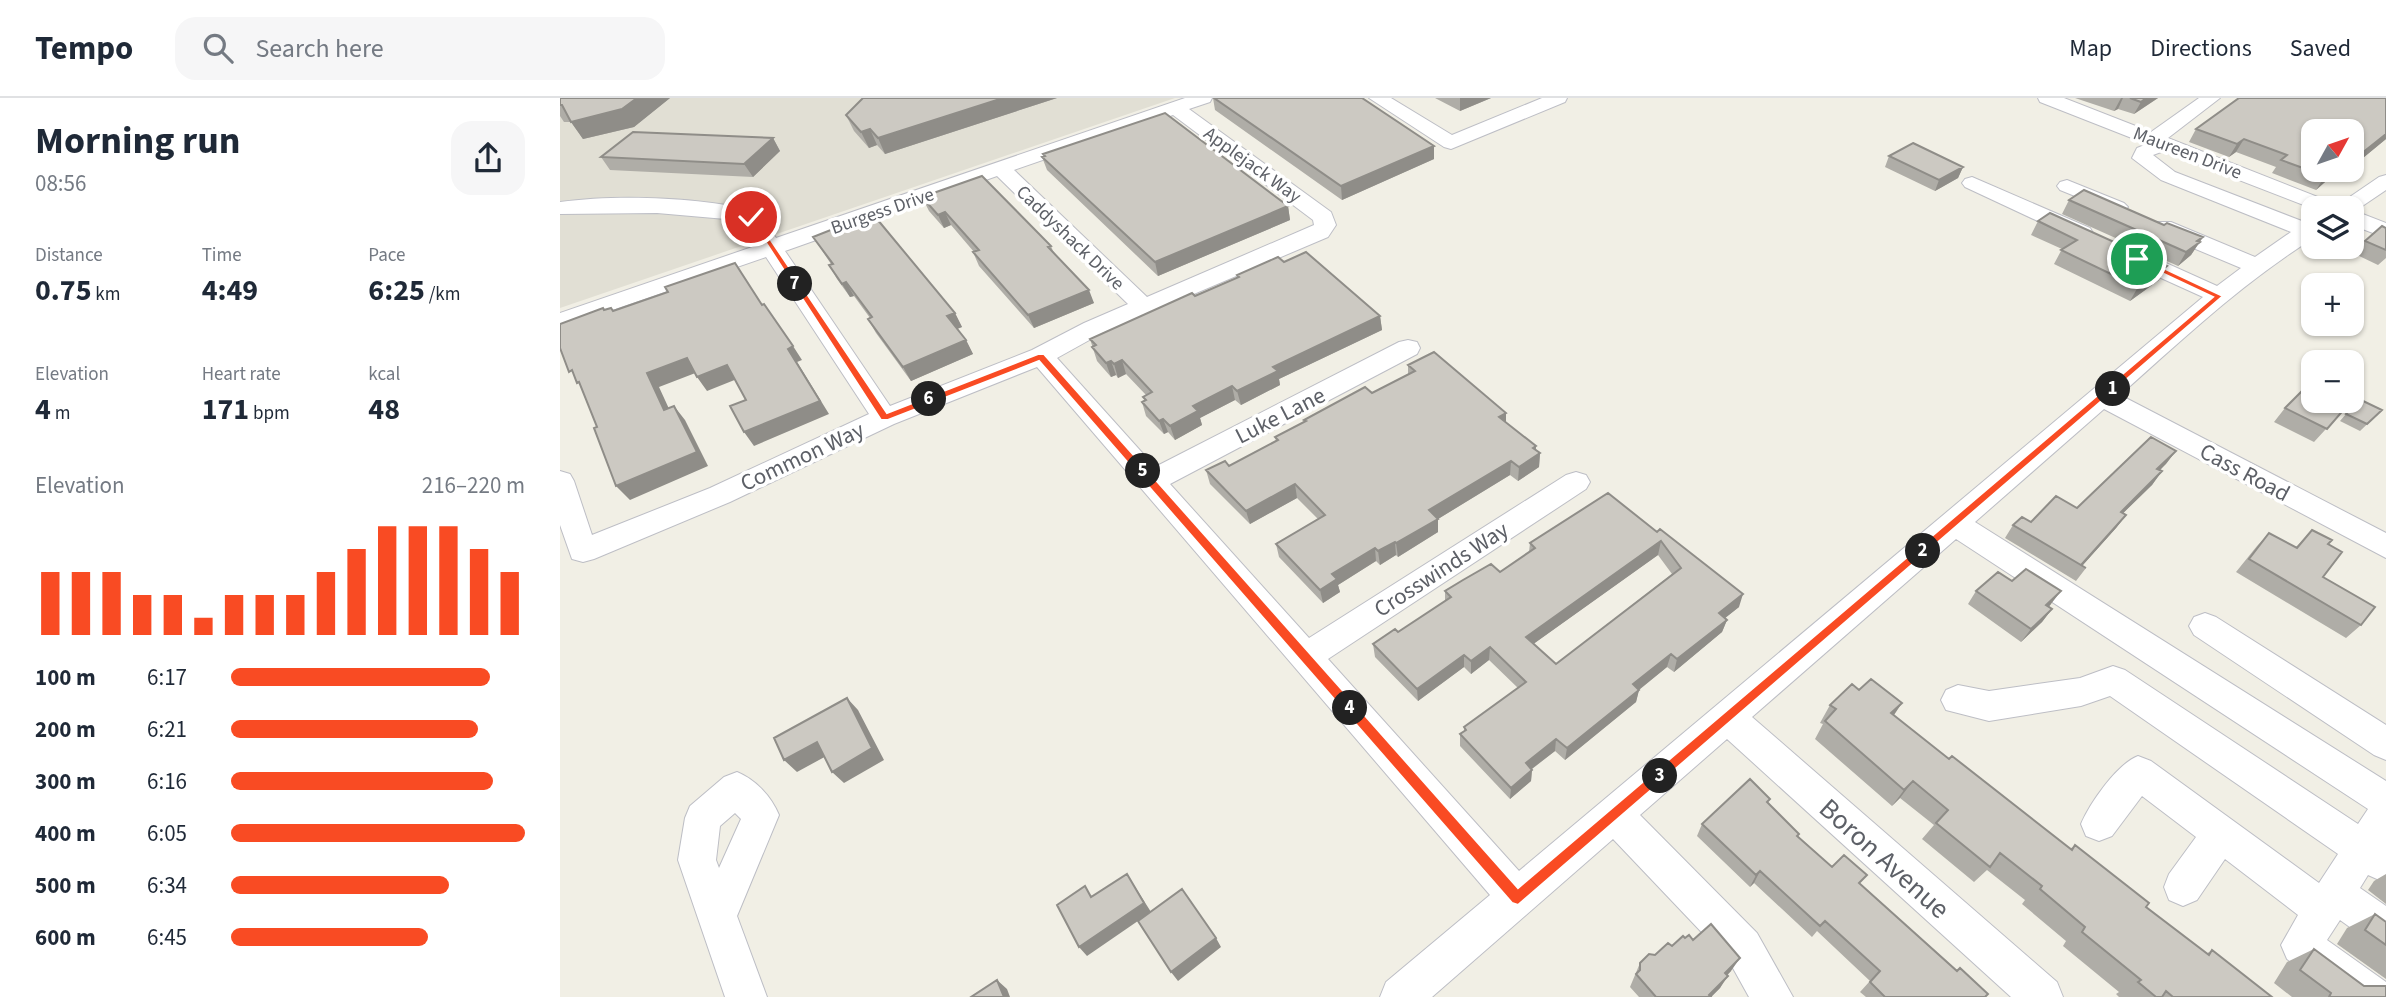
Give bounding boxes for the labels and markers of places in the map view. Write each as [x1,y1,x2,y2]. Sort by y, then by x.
pin [721,187,781,247]
pin [2107,229,2167,289]
pin: 7 [778,266,812,302]
pin: 1 [2096,372,2130,406]
pin: 6 [912,382,946,416]
pin: 5 [1126,454,1160,488]
pin: 2 [1906,533,1940,568]
pin: 4 [1332,690,1368,726]
pin: 3 [1642,758,1678,794]

